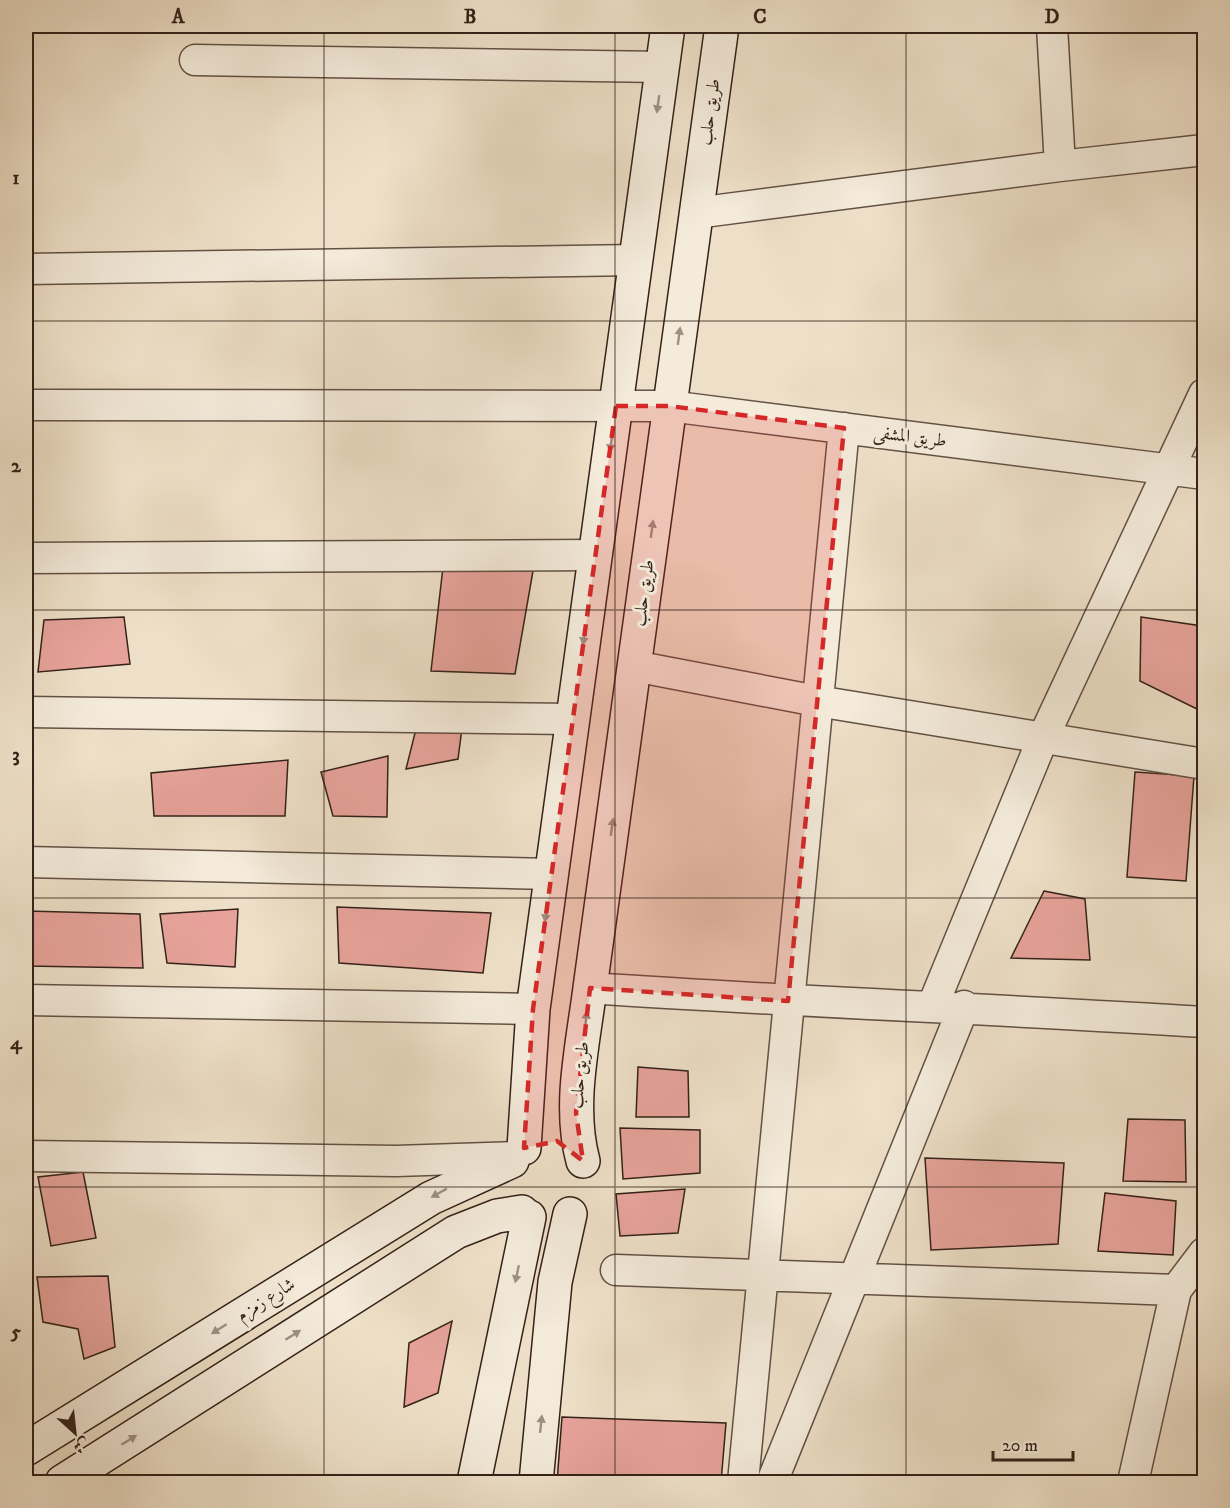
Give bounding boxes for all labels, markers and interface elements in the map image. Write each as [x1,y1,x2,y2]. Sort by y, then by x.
text: A [171,5,186,30]
text: B [464,5,476,30]
text: C [753,5,767,30]
text: D [1045,5,1060,30]
street label: طريق حلب [694,77,726,147]
one-way arrow [653,95,662,114]
text: 1 [12,166,20,191]
one-way arrow [674,327,684,346]
street label: طريق المشفى [872,422,948,453]
one-way arrow [606,434,615,453]
text: 2 [11,454,22,479]
one-way arrow [648,520,657,539]
street label: طريق حلب [628,558,660,628]
one-way arrow [580,627,589,646]
text: 3 [12,743,20,768]
one-way arrow [607,817,616,836]
one-way arrow [542,903,551,922]
one-way arrow [581,1010,591,1029]
text: 4 [10,1031,23,1056]
street label: طريق حلب [566,1040,594,1110]
one-way arrow [430,1188,447,1198]
one-way arrow [512,1265,521,1284]
street label: شارع زمزم [233,1273,302,1330]
text: 5 [10,1320,21,1345]
one-way arrow [211,1323,228,1334]
one-way arrow [285,1330,302,1341]
north arrow [45,1403,105,1463]
one-way arrow [536,1415,546,1434]
scale bar [993,1424,1072,1462]
text: ش [70,1433,93,1458]
one-way arrow [121,1435,137,1446]
text: 20 m [1002,1435,1038,1457]

